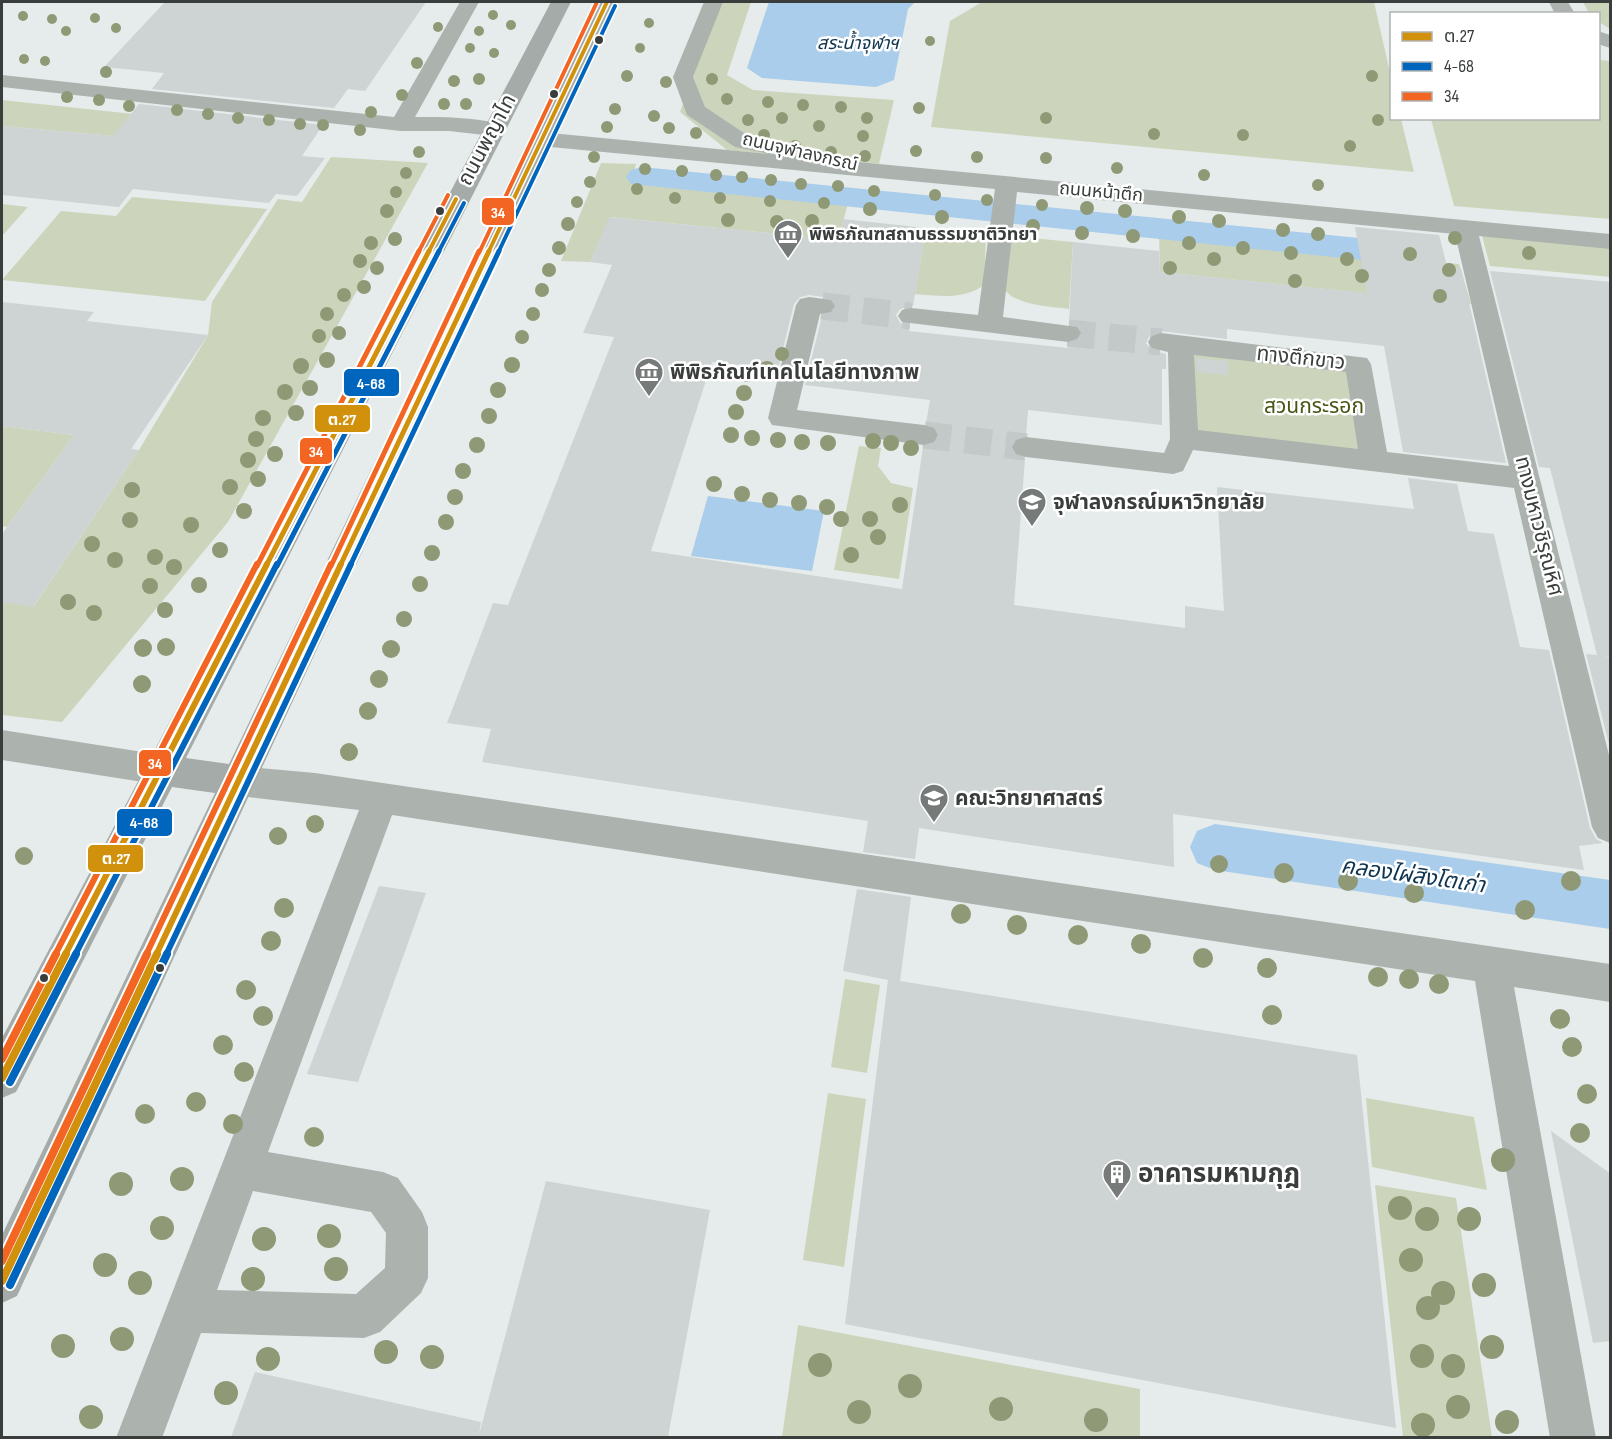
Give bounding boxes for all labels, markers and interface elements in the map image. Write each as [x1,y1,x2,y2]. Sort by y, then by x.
legend [1390,12,1600,120]
text: ต.27 [1444,26,1475,47]
water label: สระน้ำจุฬาฯ [817,30,901,54]
unlabelled marker [593,34,605,46]
text: 4-68 [1444,56,1474,77]
text: 34 [1444,86,1460,107]
unlabelled marker [548,88,560,100]
street label: ถนนพญาไท [453,90,521,190]
street label: ถนนจุฬาลงกรณ์ [740,129,860,175]
street label: ถนนหน้าตึก [1058,178,1144,206]
line badge: 34 [481,197,515,226]
text: 34 [491,204,506,223]
unlabelled marker [434,205,446,217]
museum icon: พิพิธภัณฑสถานธรรมชาติวิทยา [772,218,804,260]
place label: พิพิธภัณฑสถานธรรมชาติวิทยา [809,224,1037,245]
street label: ทางตึกขาว [1255,341,1347,375]
museum icon: พิพิธภัณฑ์เทคโนโลยีทางภาพ [633,356,665,398]
place label: พิพิธภัณฑ์เทคโนโลยีทางภาพ [670,360,919,385]
line badge: 4-68 [343,368,400,397]
text: 4-68 [357,375,386,394]
park label: สวนกระรอก [1264,394,1364,419]
line badge: ต.27 [314,404,371,433]
text: ต.27 [328,411,356,430]
line badge: 34 [299,437,333,465]
text: 34 [309,443,324,462]
street label: ทางมหาวชิรุณหิศ [1510,454,1568,598]
school or university icon: จุฬาลงกรณ์มหาวิทยาลัย [1016,486,1048,528]
place label: จุฬาลงกรณ์มหาวิทยาลัย [1053,490,1265,515]
line badge: 34 [138,749,172,777]
text: 34 [148,755,163,774]
school or university icon: คณะวิทยาศาสตร์ [918,782,950,824]
place label: คณะวิทยาศาสตร์ [955,786,1103,811]
line badge: 4-68 [116,808,173,837]
text: 4-68 [130,814,159,833]
line badge: ต.27 [87,844,144,873]
text: ต.27 [102,850,130,869]
water label: คลองไผ่สิงโตเก่า [1339,853,1488,900]
unlabelled marker [154,962,166,974]
unlabelled marker [38,972,50,984]
building icon: อาคารมหามกุฎ [1101,1158,1133,1200]
place label: อาคารมหามกุฎ [1138,1159,1300,1190]

